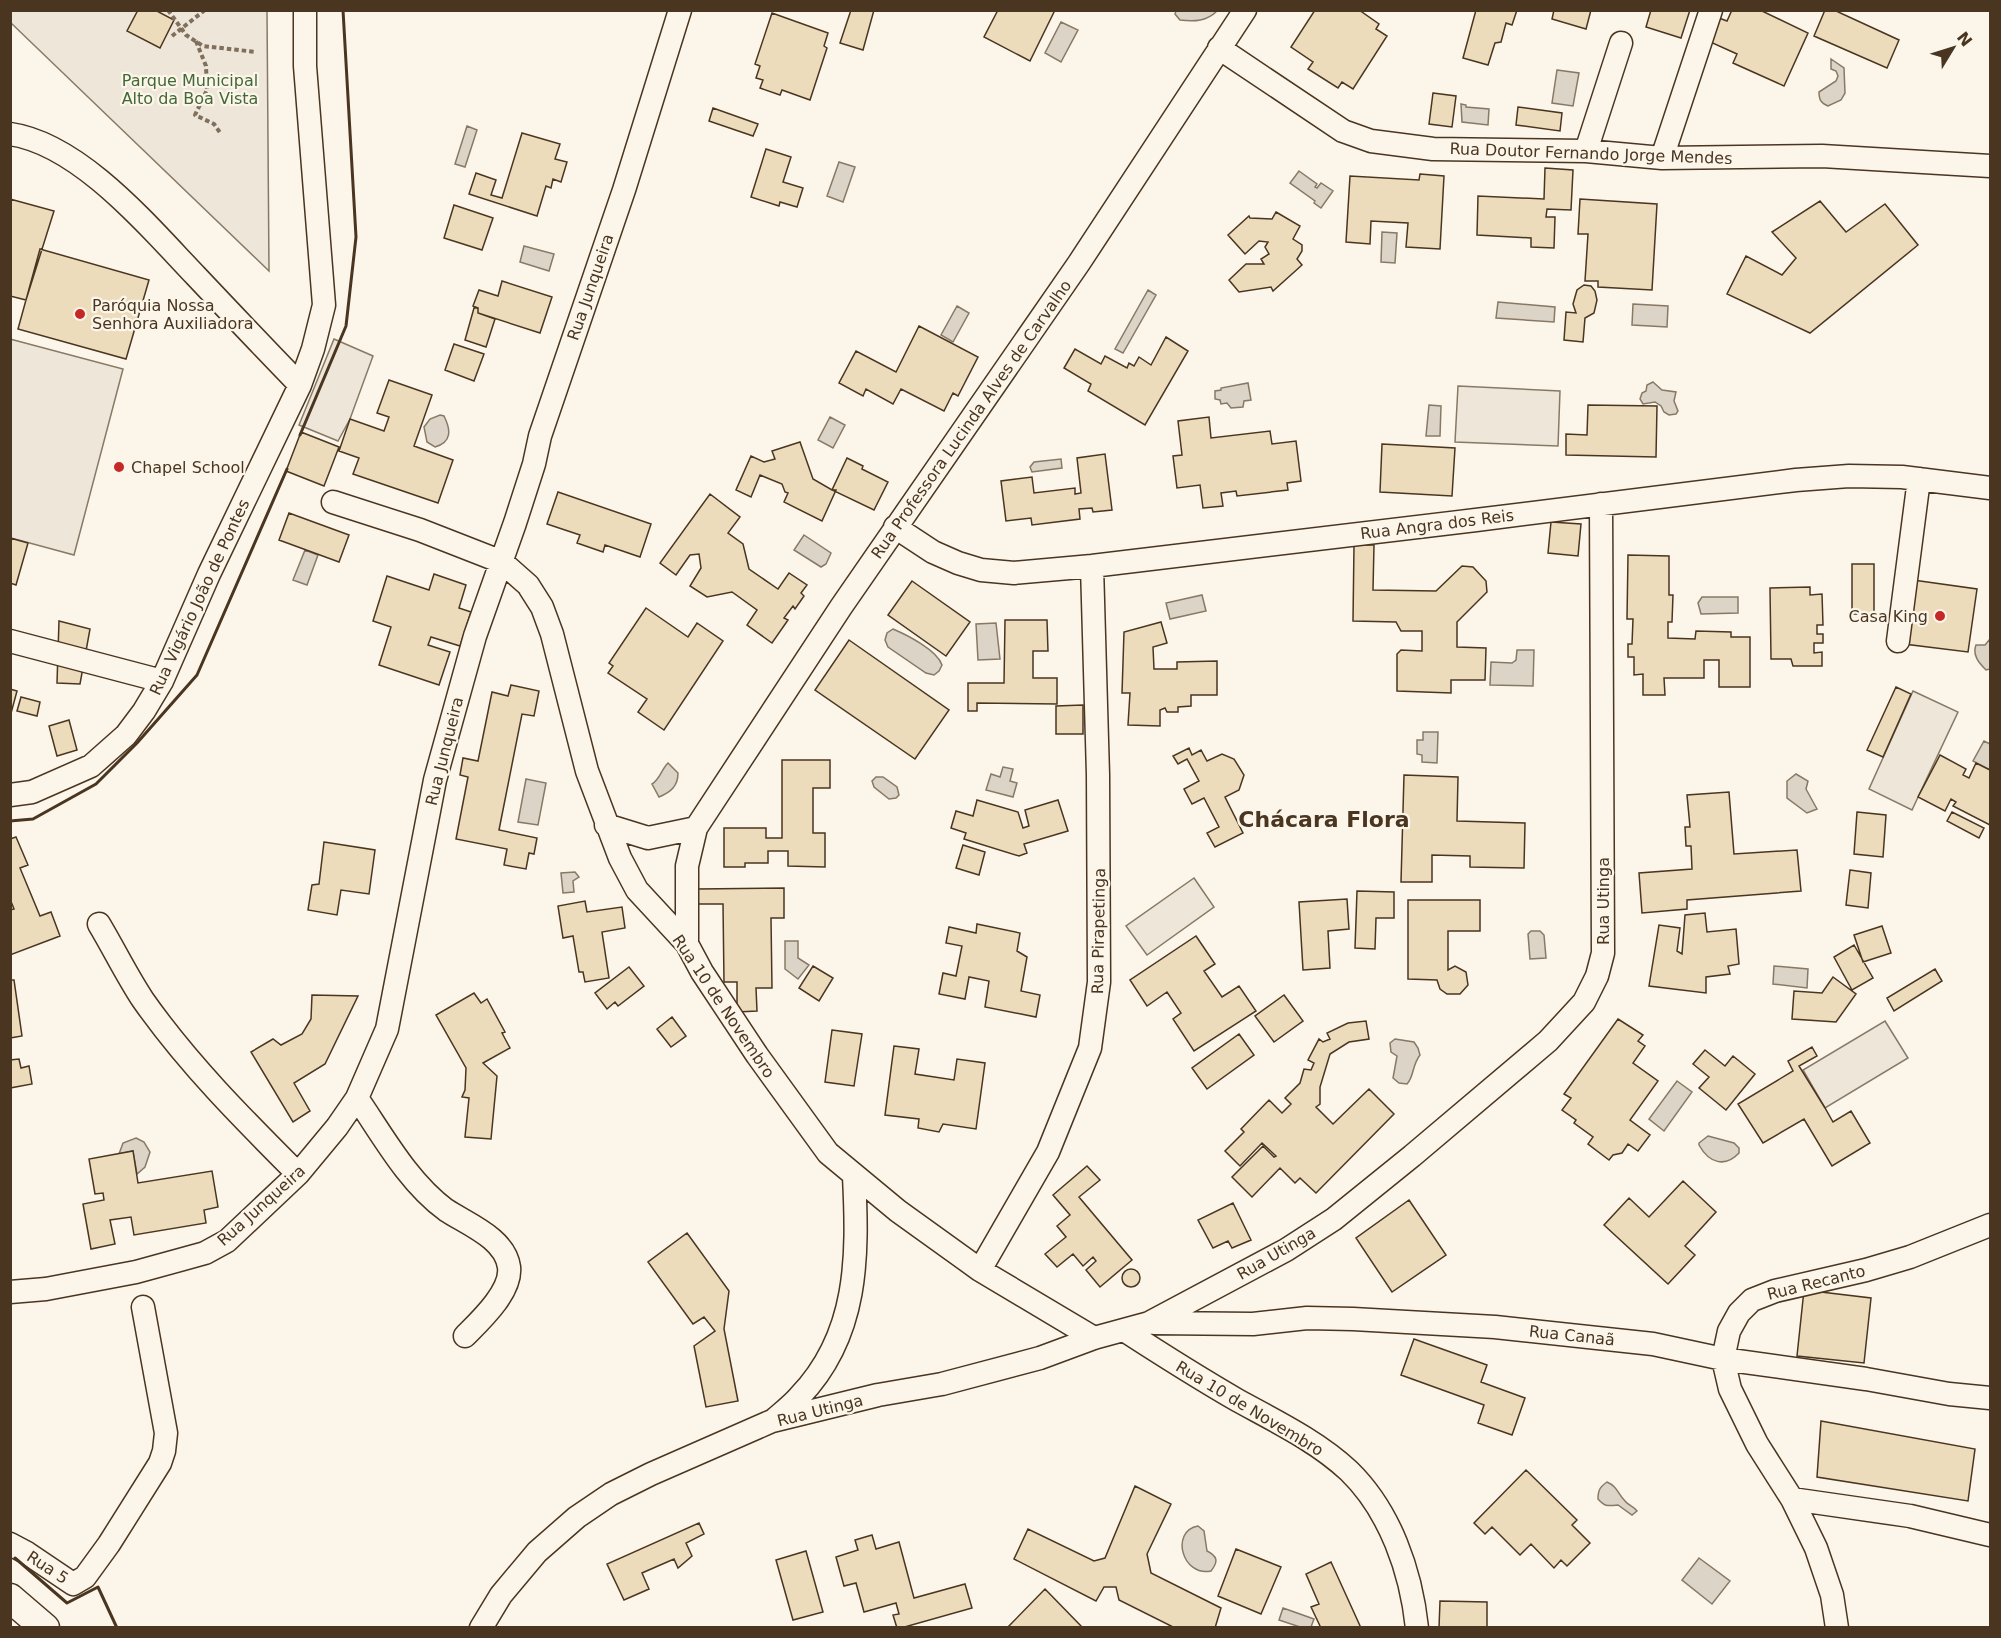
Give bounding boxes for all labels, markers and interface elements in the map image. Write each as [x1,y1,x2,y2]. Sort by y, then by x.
north arrow [1923,18,1983,78]
text: N [1953,28,1976,50]
park label: Parque Municipal Alto da Boa Vista [122,71,258,108]
street label: Rua Doutor Fernando Jorge Mendes [1449,139,1733,168]
street label: Rua Junqueira [563,231,618,343]
street label: Rua Professora Lucinda Alves de Carvalho [867,276,1076,562]
place label: Paróquia Nossa Senhora Auxiliadora [92,296,254,333]
marker: Paróquia Nossa Senhora Auxiliadora [73,307,87,321]
place label: Chapel School [131,458,245,477]
marker: Chapel School [112,460,126,474]
street label: Rua Vigário João de Pontes [146,496,253,698]
street label: Rua Angra dos Reis [1359,506,1515,543]
place label: Casa King [1849,607,1928,626]
marker: Casa King [1933,609,1947,623]
street label: Rua Junqueira [422,695,467,807]
district label: Chácara Flora [1238,807,1410,832]
street label: Rua Utinga [1594,857,1613,945]
street label: Rua Pirapetinga [1088,868,1109,994]
street label: Rua 10 de Novembro [669,931,779,1082]
street label: Rua Junqueira [214,1161,309,1250]
street label: Rua Utinga [1233,1223,1319,1284]
street label: Rua Recanto [1765,1261,1867,1304]
street label: Rua Canaã [1528,1322,1616,1349]
street label: Rua 10 de Novembro [1173,1357,1327,1460]
street label: Rua Utinga [775,1391,865,1430]
street label: Rua 5 [23,1547,72,1588]

